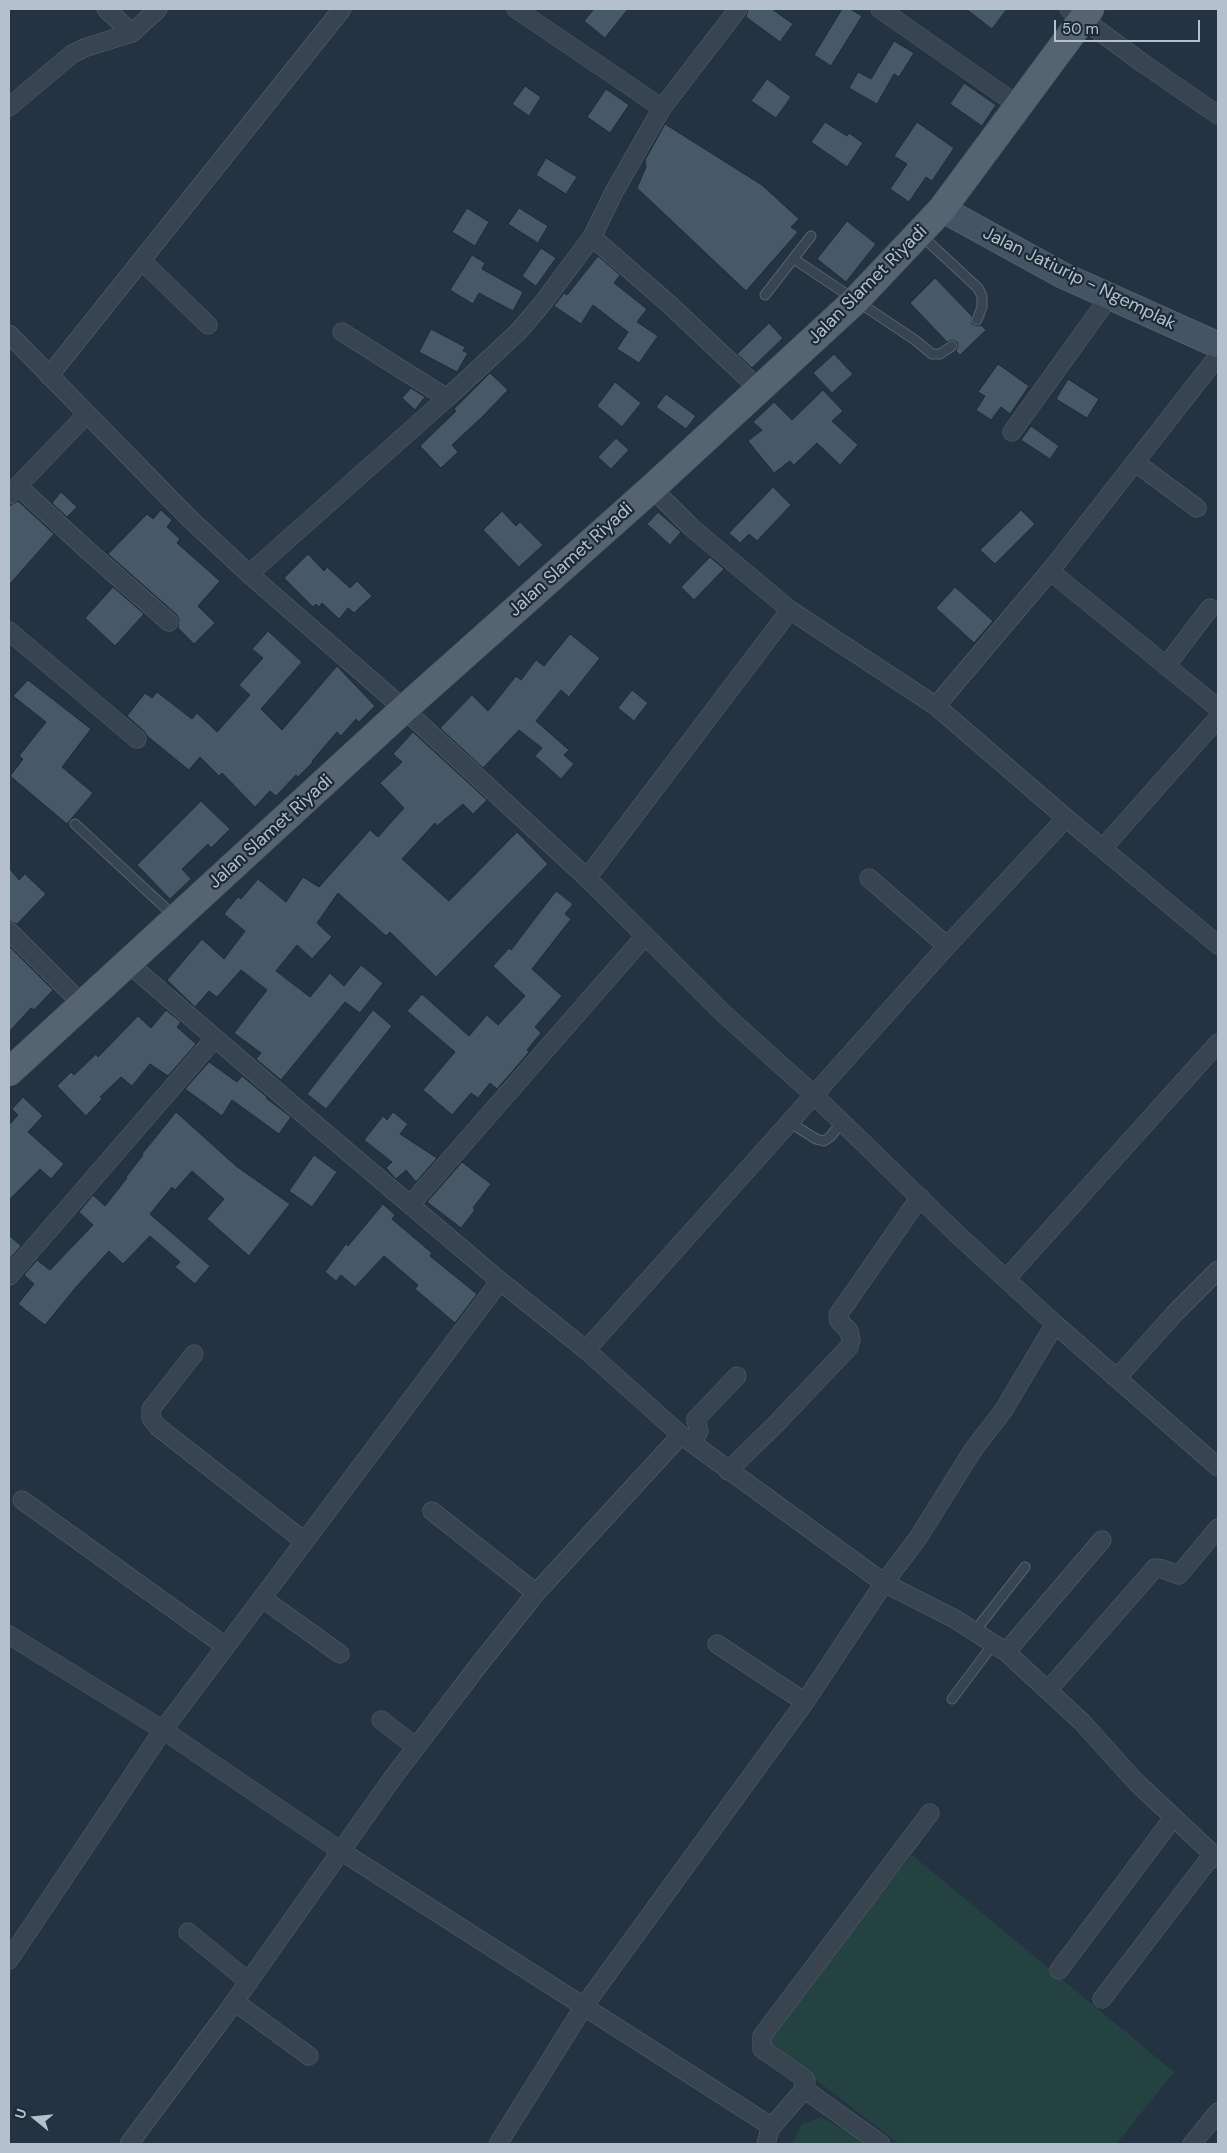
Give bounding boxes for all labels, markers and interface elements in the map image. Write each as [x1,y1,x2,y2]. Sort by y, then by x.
scale bar [1057,10,1203,42]
text: 50 m [1062,19,1099,39]
street label: Jalan Slamet Riyadi [804,221,932,349]
street label: Jalan Jatiurip - Ngemplak [979,223,1179,335]
street label: Jalan Slamet Riyadi [504,499,638,621]
street label: Jalan Slamet Riyadi [204,771,338,893]
north arrow [10,2093,60,2143]
text: U [11,2106,31,2121]

